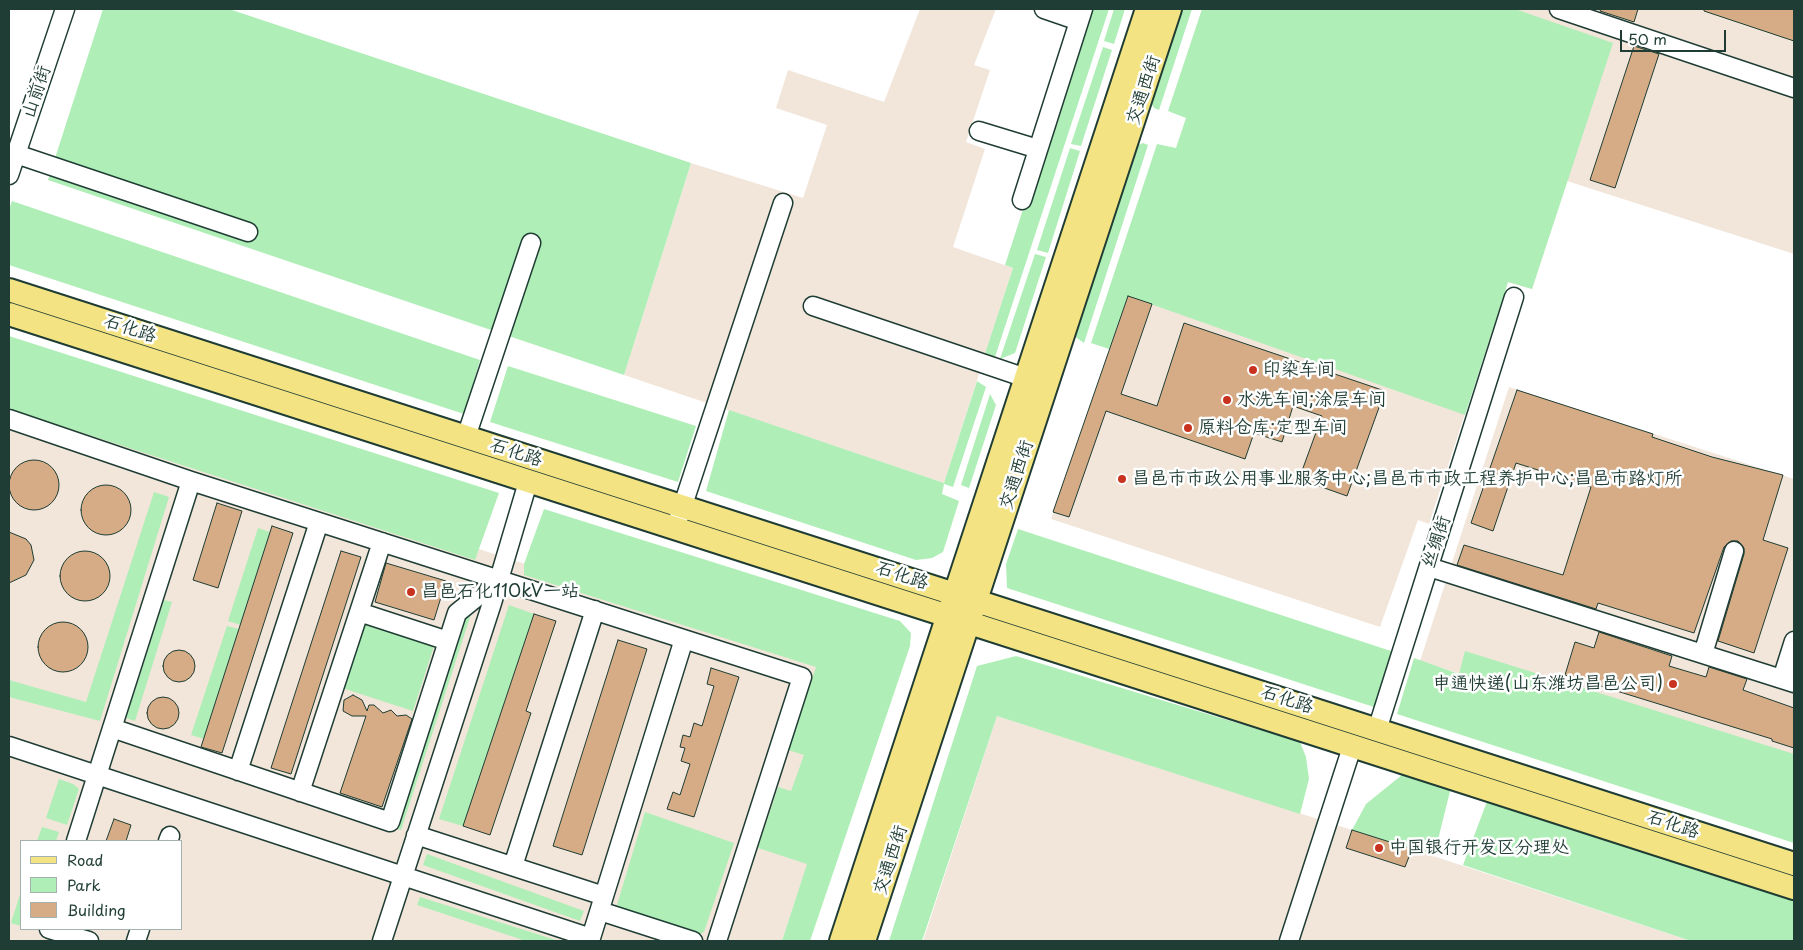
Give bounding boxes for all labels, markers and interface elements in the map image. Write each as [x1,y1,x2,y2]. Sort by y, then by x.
scale bar [1623,20,1729,52]
text: 50 m [1628,27,1667,50]
street label: 交通西街 [1123,52,1165,128]
street label: 山前街 [18,63,56,121]
street label: 石化路 [101,310,159,348]
place label: 印染车间 [1263,359,1335,381]
marker: 印染车间 [1247,364,1259,376]
place label: 水洗车间;涂层车间 [1237,389,1386,411]
marker: 水洗车间;涂层车间 [1221,394,1233,406]
place label: 原料仓库;定型车间 [1198,417,1347,439]
marker: 原料仓库;定型车间 [1182,422,1194,434]
street label: 石化路 [487,434,545,472]
street label: 交通西街 [996,437,1038,513]
place label: 昌邑市市政公用事业服务中心;昌邑市市政工程养护中心;昌邑市路灯所 [1132,468,1682,490]
marker: 昌邑市市政公用事业服务中心;昌邑市市政工程养护中心;昌邑市路灯所 [1116,473,1128,485]
street label: 丝绸街 [1418,513,1456,571]
street label: 石化路 [873,557,931,595]
place label: 昌邑石化110kV一站 [421,581,579,603]
marker: 昌邑石化110kV一站 [405,586,417,598]
place label: 申通快递(山东潍坊昌邑公司) [1433,673,1663,695]
marker: 申通快递(山东潍坊昌邑公司) [1667,678,1679,690]
street label: 石化路 [1258,681,1316,719]
street label: 石化路 [1644,806,1702,844]
street label: 交通西街 [870,822,912,898]
place label: 中国银行开发区分理处 [1389,837,1569,859]
legend [20,840,182,930]
marker: 中国银行开发区分理处 [1373,842,1385,854]
text: Road [67,848,103,871]
text: Park [67,873,101,896]
text: Building [67,898,126,921]

